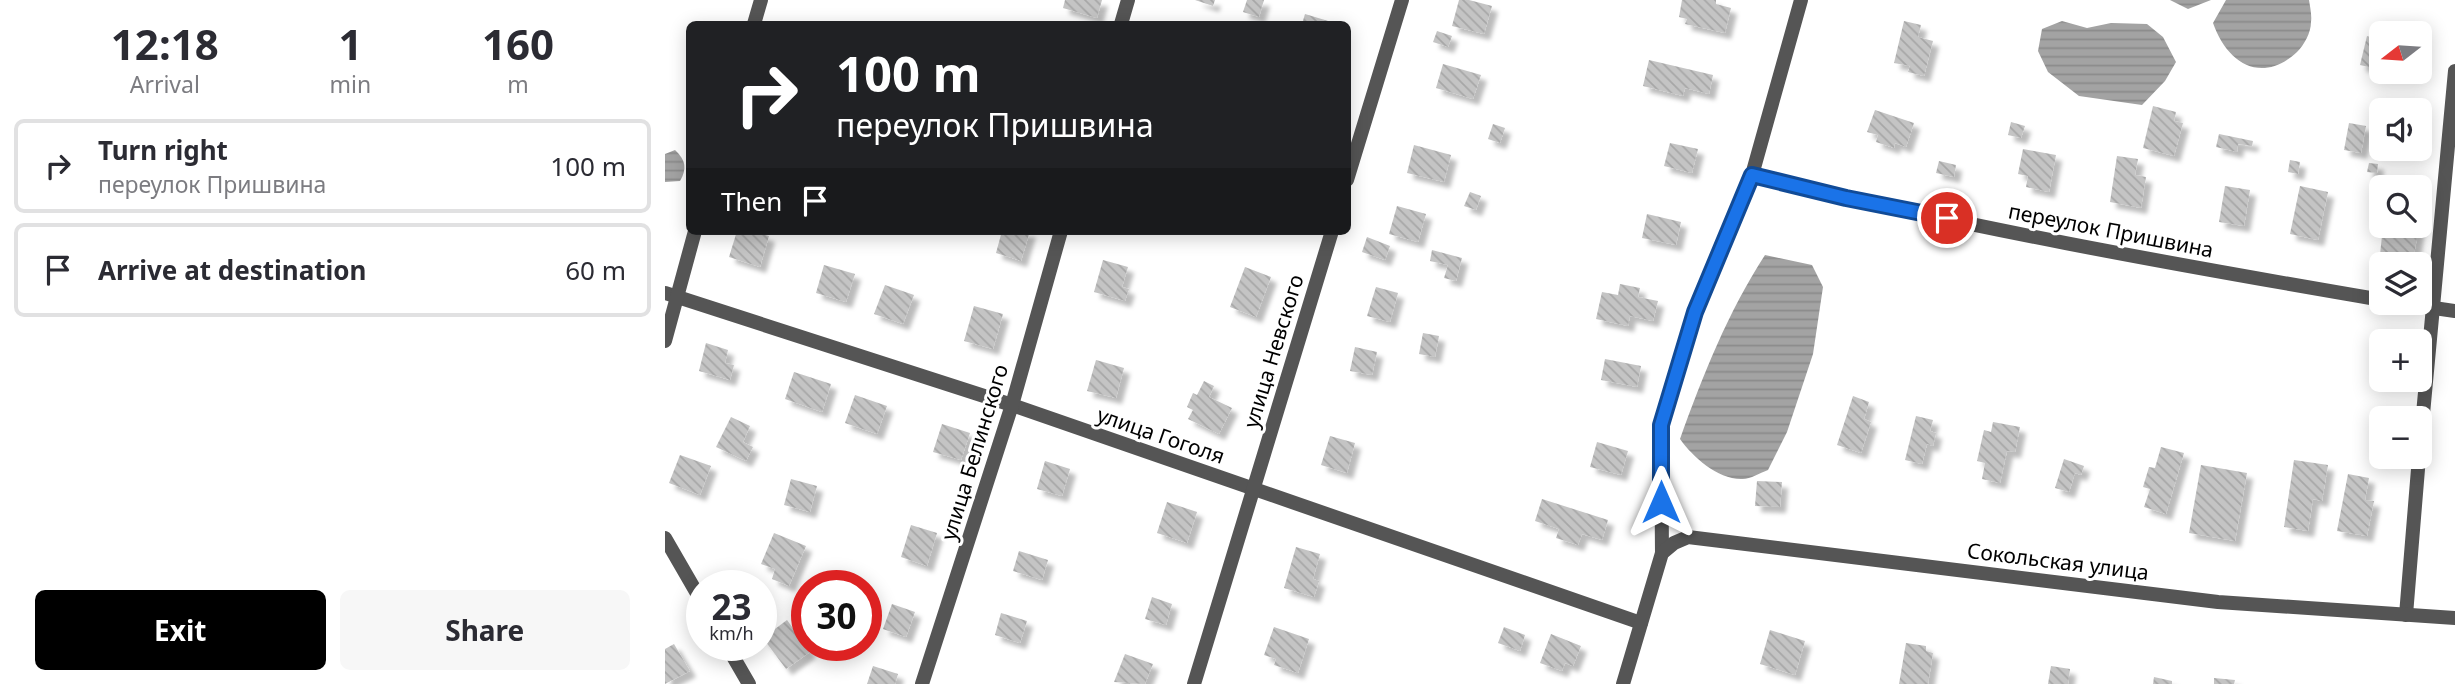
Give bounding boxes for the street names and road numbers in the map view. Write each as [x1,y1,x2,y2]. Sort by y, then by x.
street label: переулок Пришвина [2006,196,2216,264]
street label: улица Невского [1236,271,1310,431]
street label: улица Белинского [934,361,1014,543]
street label: улица Гоголя [1093,400,1229,470]
street label: Сокольская улица [1966,536,2150,586]

